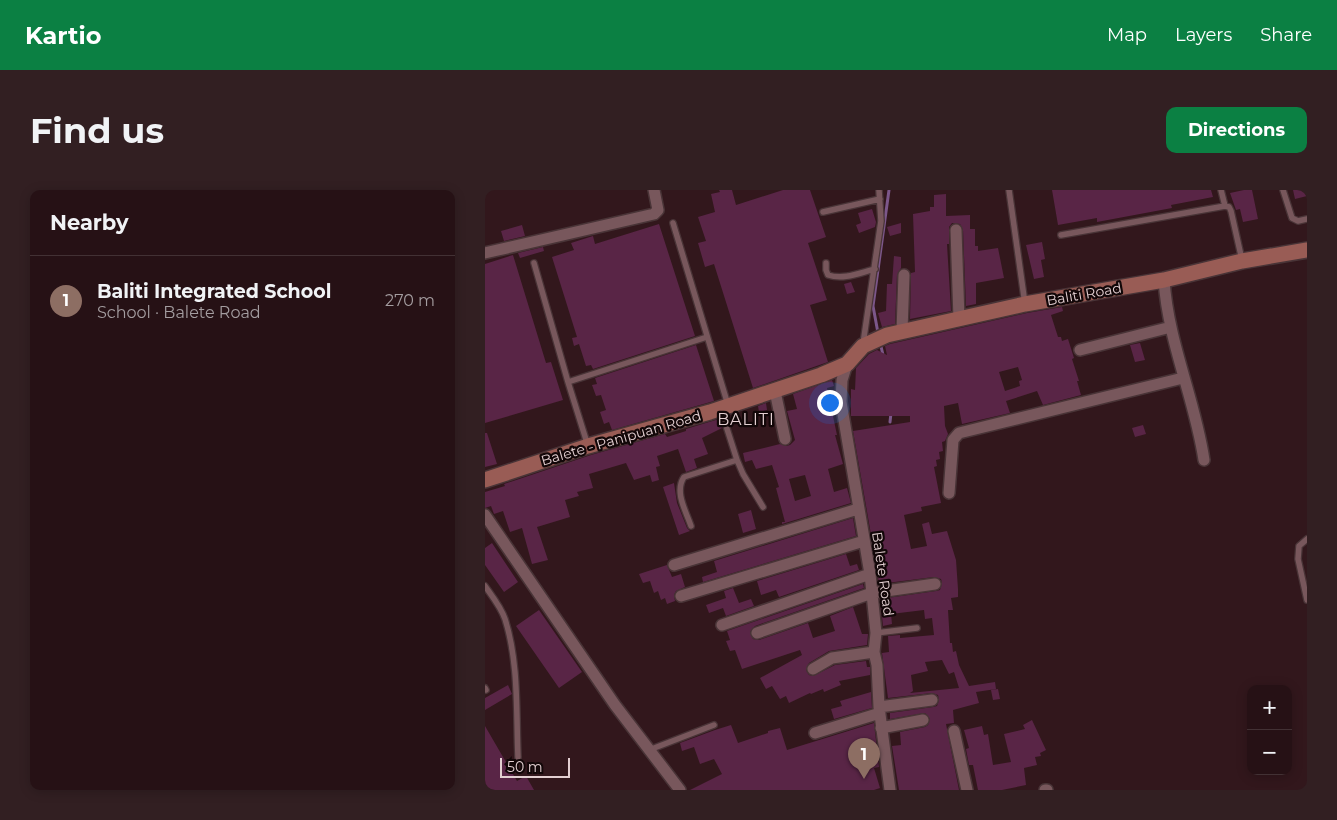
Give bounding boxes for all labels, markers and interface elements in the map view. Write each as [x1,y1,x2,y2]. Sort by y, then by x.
text: Kartio [25,21,101,50]
text: Map [1107,24,1147,46]
text: Layers [1175,24,1232,46]
text: Share [1260,24,1312,46]
button: Directions [1166,107,1307,153]
text: Find us [30,109,164,152]
text: Nearby [50,210,129,235]
street label: Baliti Road [1045,279,1123,309]
text: Baliti Integrated School [97,280,331,303]
text: 1 [63,291,69,310]
text: 270 m [385,291,435,310]
text: School · Balete Road [97,303,261,322]
your location [817,390,843,416]
street label: Balete - Panipuan Road [539,406,703,470]
district label: BALITI [717,410,775,429]
street label: Balete Road [868,531,898,617]
map controls [1247,685,1292,775]
button: + [1247,685,1292,730]
button: − [1247,730,1292,775]
pin: 1 [848,738,880,779]
scale bar [500,755,570,778]
text: 50 m [507,758,543,776]

